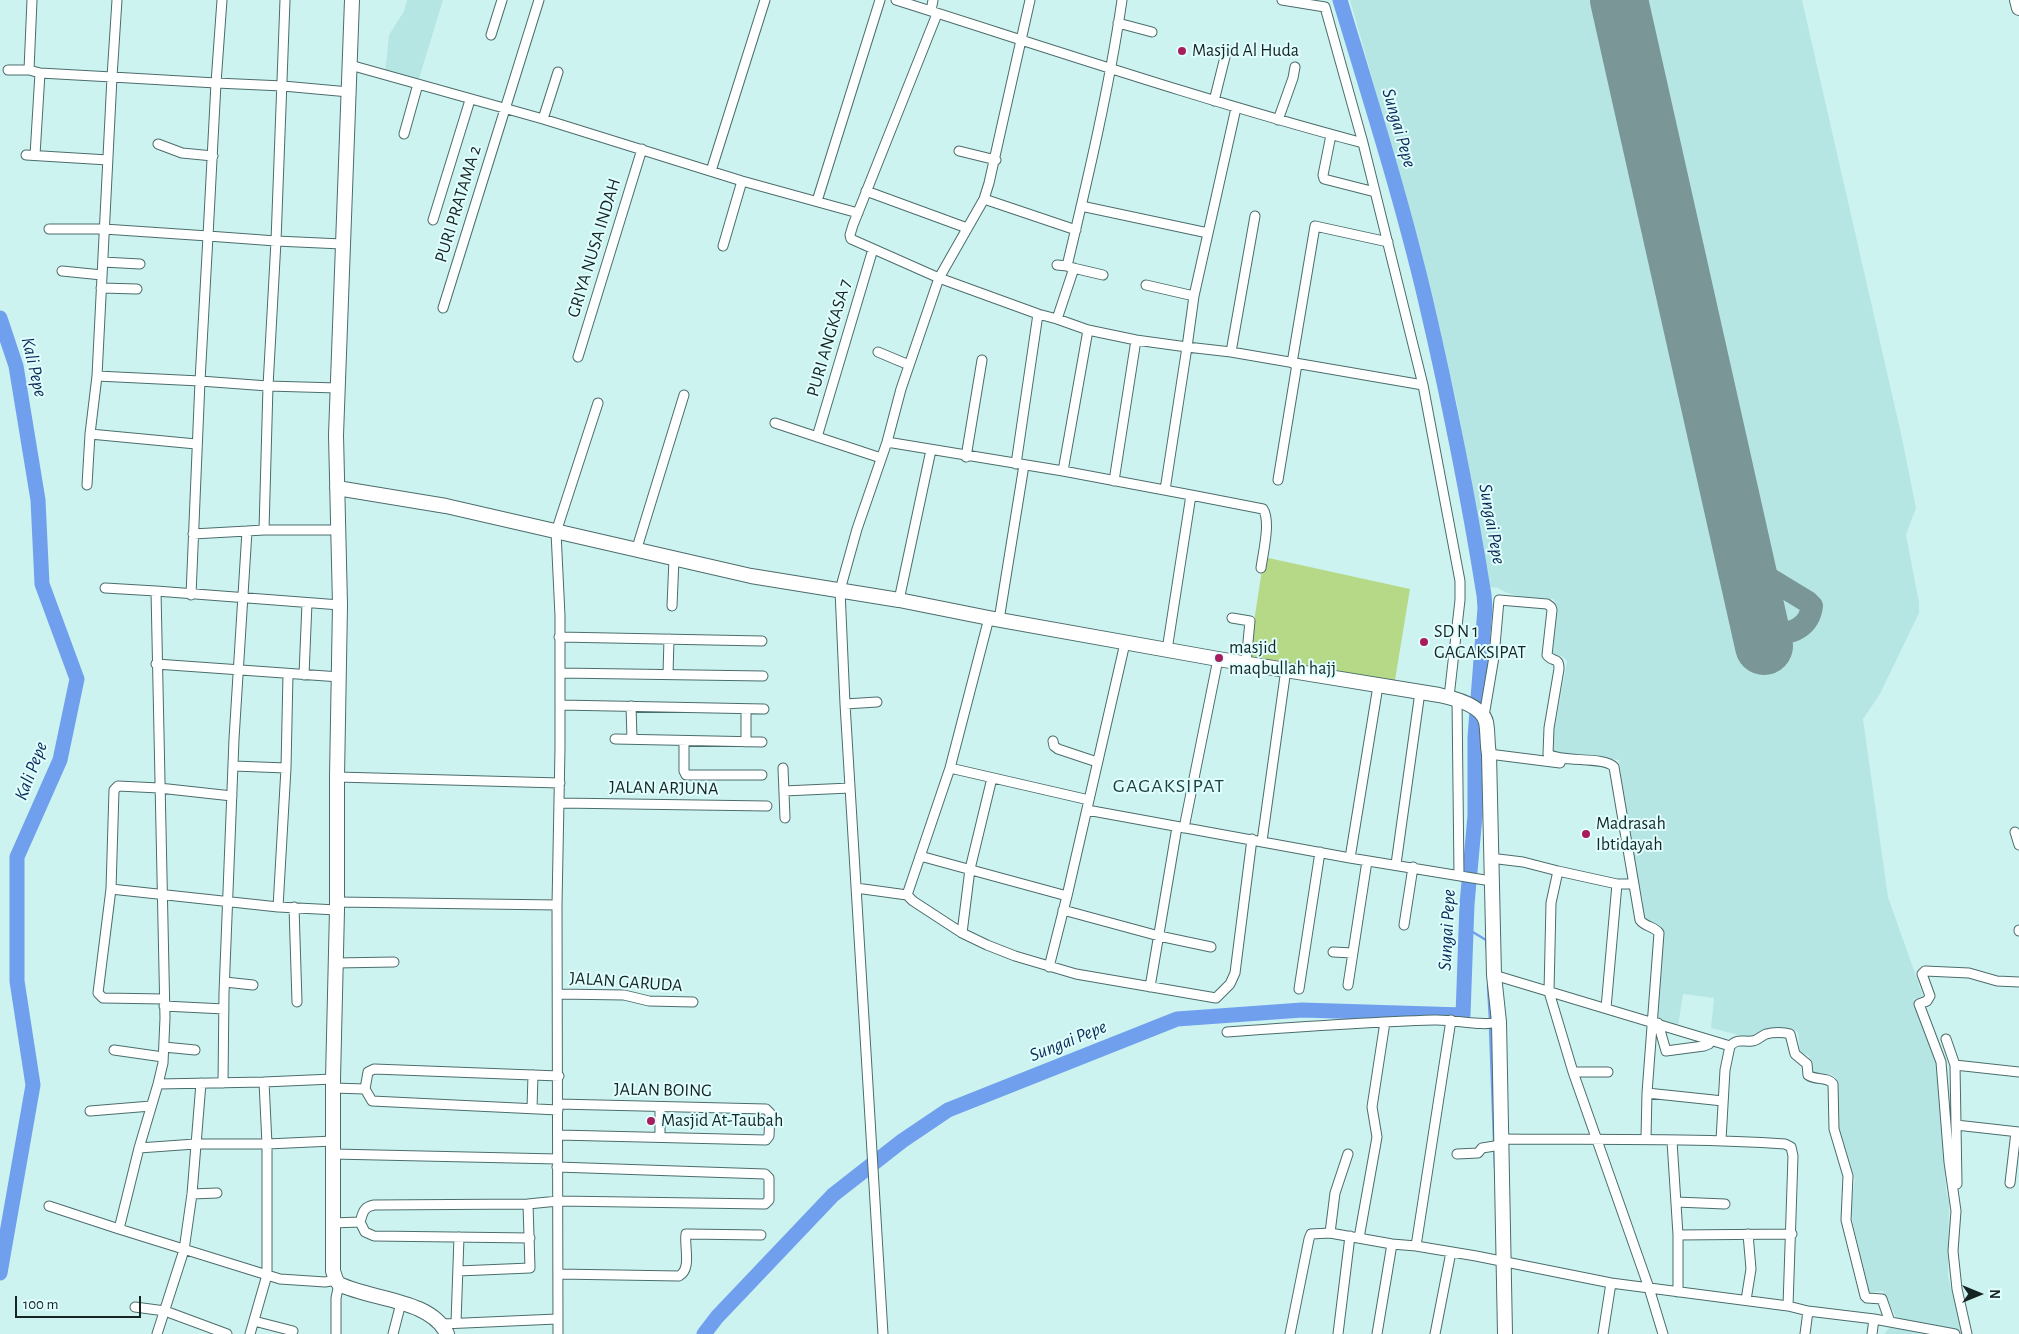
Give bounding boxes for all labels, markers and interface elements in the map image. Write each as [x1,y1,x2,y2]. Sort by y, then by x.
place label: Masjid Al Huda [1192,40,1299,62]
marker: Masjid Al Huda [1176,45,1188,57]
water label: Sungai Pepe [1377,86,1421,170]
street label: PURI PRATAMA 2 [430,143,486,265]
street label: GRIYA NUSA INDAH [563,176,625,320]
street label: PURI ANGKASA 7 [802,277,856,399]
water label: Kali Pepe [16,335,52,399]
water label: Sungai Pepe [1474,482,1510,566]
place label: SD N 1 GAGAKSIPAT [1434,621,1526,664]
marker: SD N 1 GAGAKSIPAT [1418,636,1430,648]
place label: masjid maqbullah hajj [1229,637,1336,680]
marker: masjid maqbullah hajj [1213,652,1225,664]
water label: Kali Pepe [9,739,53,803]
district label: GAGAKSIPAT [1112,774,1226,798]
street label: JALAN ARJUNA [609,776,719,800]
place label: Madrasah Ibtidayah [1596,813,1666,856]
marker: Madrasah Ibtidayah [1580,828,1592,840]
water label: Sungai Pepe [1433,889,1461,971]
street label: JALAN GARUDA [569,967,683,997]
water label: Sungai Pepe [1026,1015,1110,1067]
street label: JALAN BOING [614,1078,712,1102]
place label: Masjid At-Taubah [661,1110,783,1132]
marker: Masjid At-Taubah [645,1115,657,1127]
north arrow [1954,1269,2004,1319]
scale bar [18,1286,144,1318]
text: N [1987,1289,2001,1299]
text: 100 m [23,1297,58,1312]

